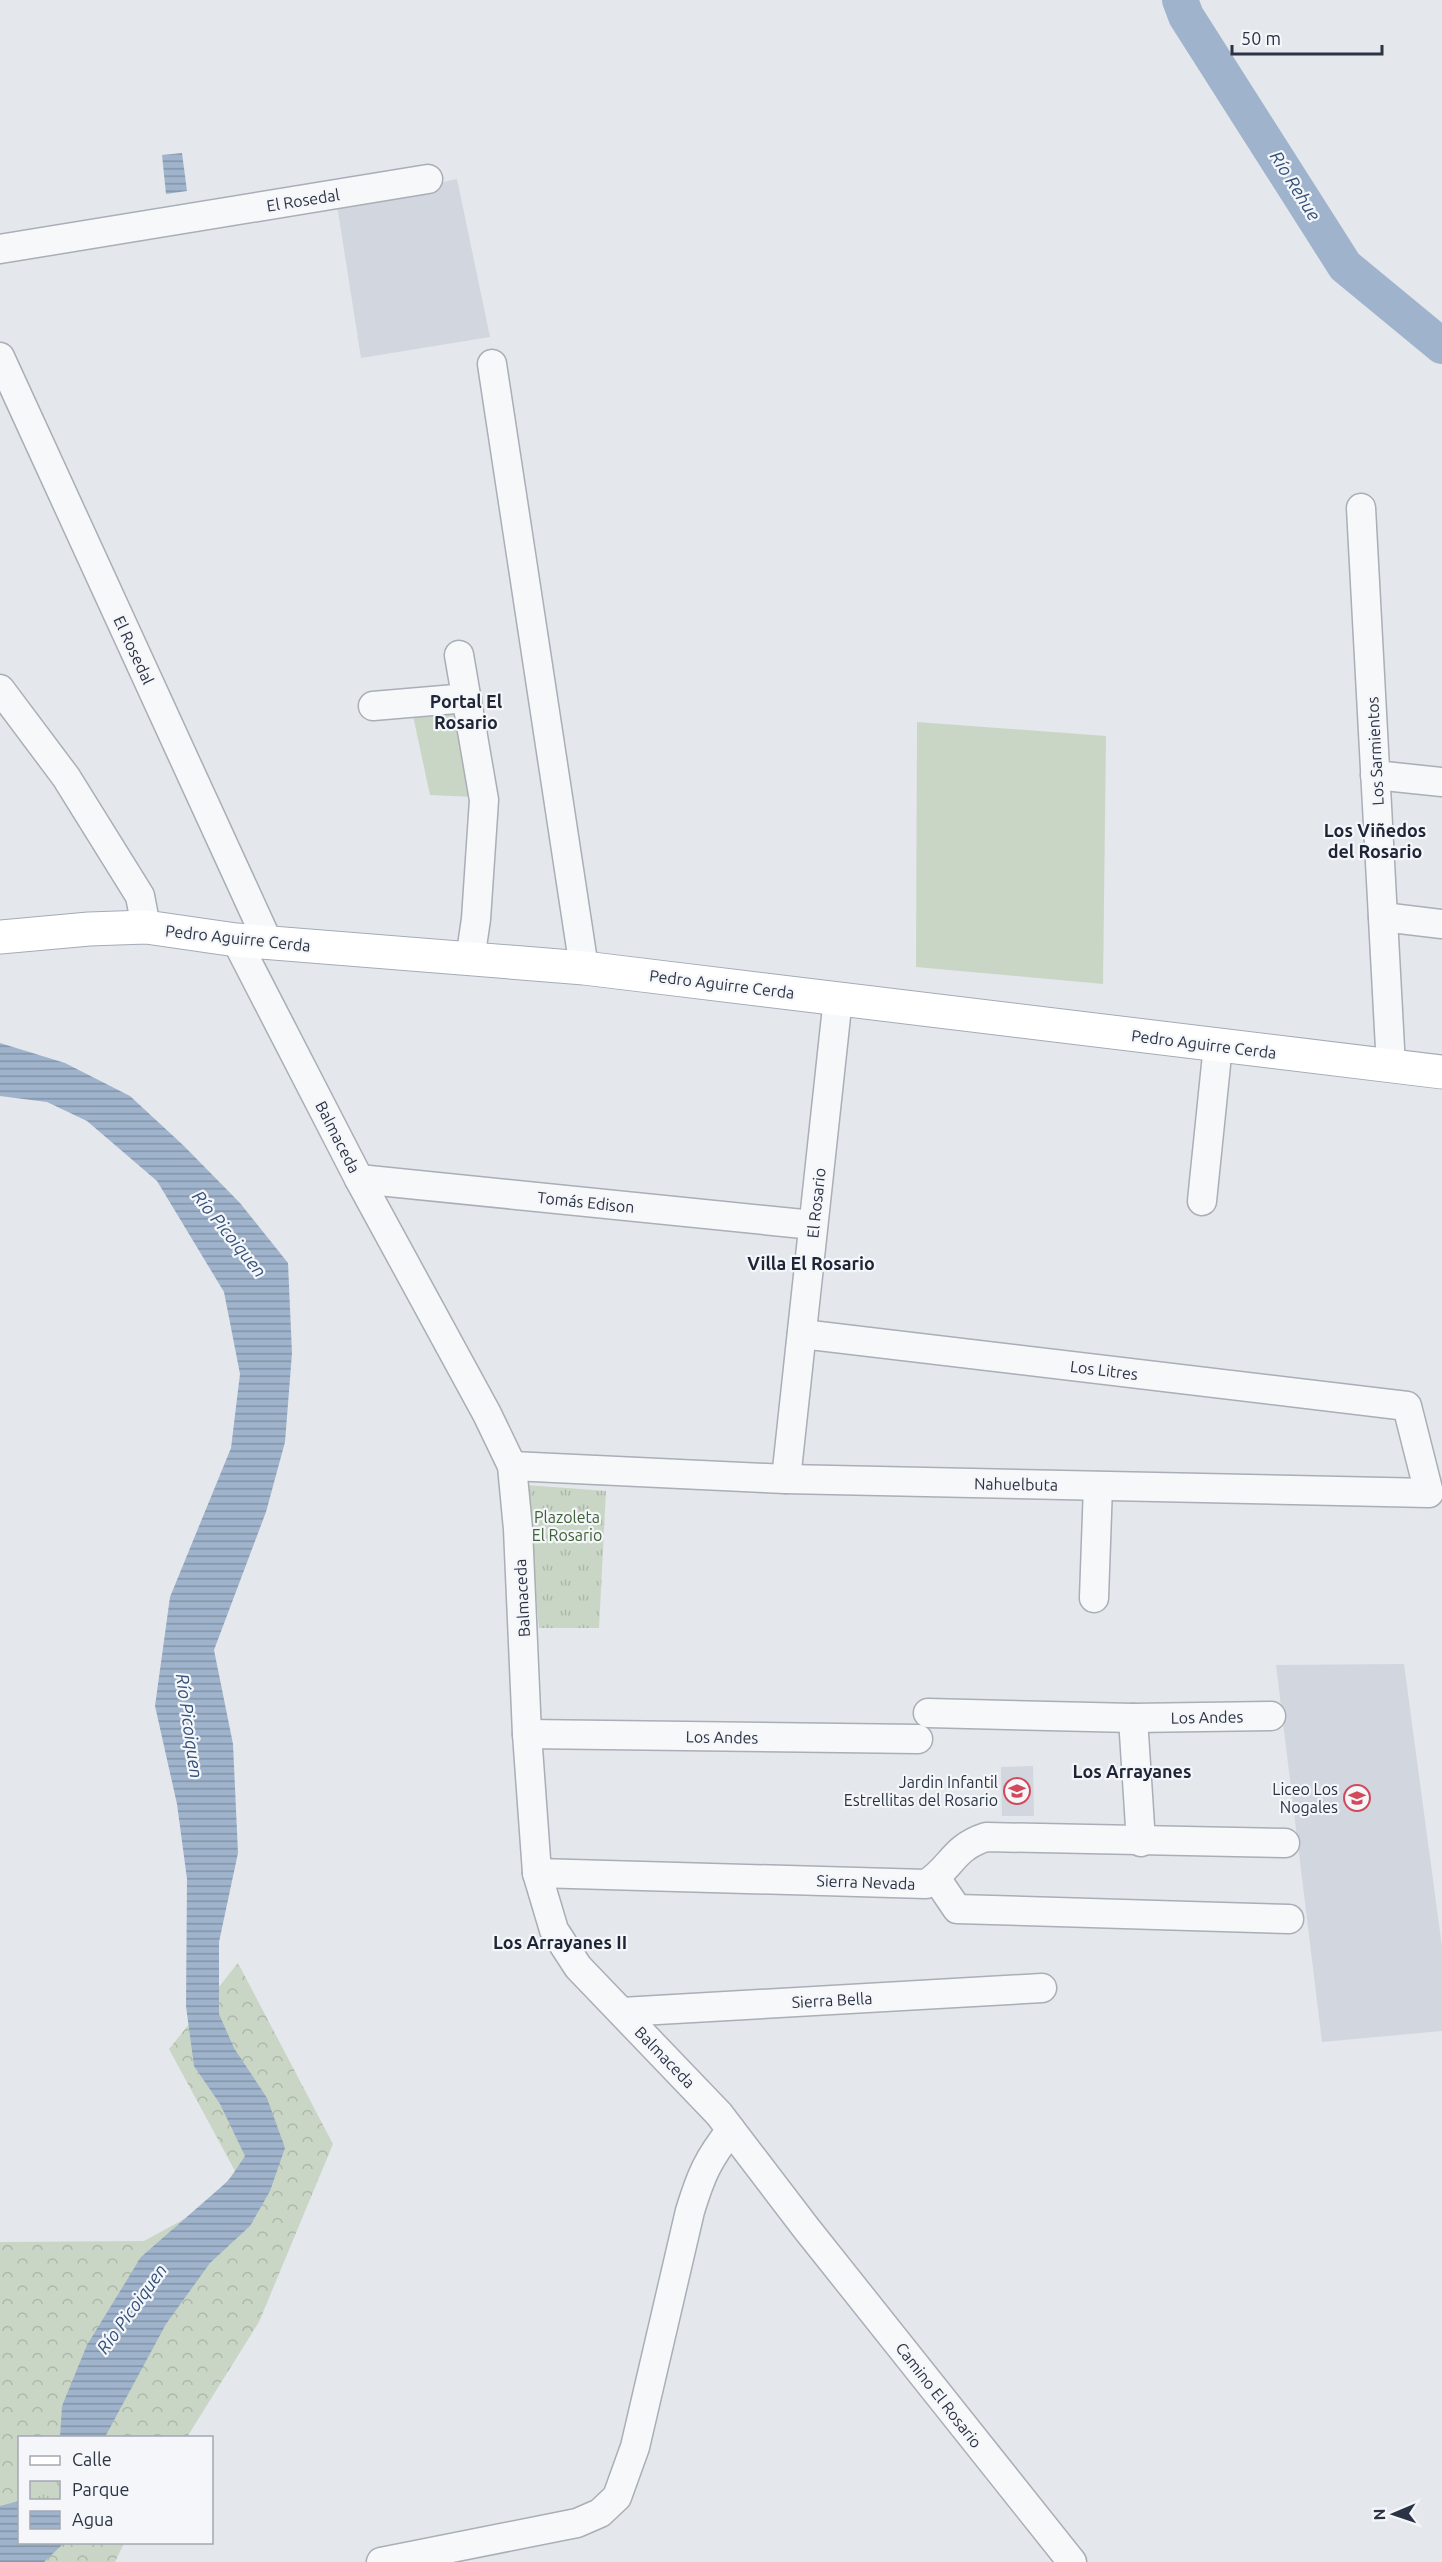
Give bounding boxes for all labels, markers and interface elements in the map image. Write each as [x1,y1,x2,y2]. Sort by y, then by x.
scale bar [1232,18,1382,56]
text: 50 m [1241,28,1281,48]
water label: Río Rehue [1267,147,1325,224]
street label: El Rosedal [265,185,341,215]
street label: El Rosedal [110,613,158,687]
district label: Portal El Rosario [430,691,503,732]
street label: Los Sarmientos [1363,696,1387,806]
district label: Los Viñedos del Rosario [1324,820,1426,861]
street label: Pedro Aguirre Cerda [164,921,312,955]
street label: Pedro Aguirre Cerda [648,966,796,1002]
street label: Pedro Aguirre Cerda [1130,1026,1278,1062]
street label: Balmaceda [312,1098,364,1176]
street label: El Rosario [803,1167,829,1239]
water label: Río Picoiquen [189,1186,271,1281]
street label: Tomás Edison [536,1188,636,1216]
district label: Villa El Rosario [747,1253,875,1273]
street label: Los Litres [1069,1357,1139,1383]
street label: Nahuelbuta [974,1474,1058,1494]
park label: Plazoleta El Rosario [532,1508,602,1544]
street label: Balmaceda [511,1558,533,1638]
water label: Río Picoiquen [173,1672,207,1779]
street label: Los Andes [1170,1707,1244,1727]
street label: Los Andes [685,1727,759,1747]
district label: Los Arrayanes [1073,1761,1192,1781]
place label: Jardin Infantil Estrellitas del Rosario [844,1773,998,1809]
school or university icon: Jardin Infantil Estrellitas del Rosario [1002,1776,1032,1806]
place label: Liceo Los Nogales [1272,1780,1338,1816]
school or university icon: Liceo Los Nogales [1342,1783,1372,1813]
street label: Sierra Nevada [816,1871,916,1893]
district label: Los Arrayanes II [493,1932,627,1952]
street label: Sierra Bella [791,1989,873,2011]
street label: Balmaceda [631,2023,699,2091]
water label: Río Picoiquen [92,2260,170,2357]
street label: Camino El Rosario [892,2339,986,2451]
legend [18,2436,213,2544]
text: Calle [72,2449,112,2469]
text: Parque [72,2479,129,2499]
north arrow [1364,2484,1424,2544]
text: N [1370,2508,1388,2521]
text: Agua [72,2509,114,2529]

